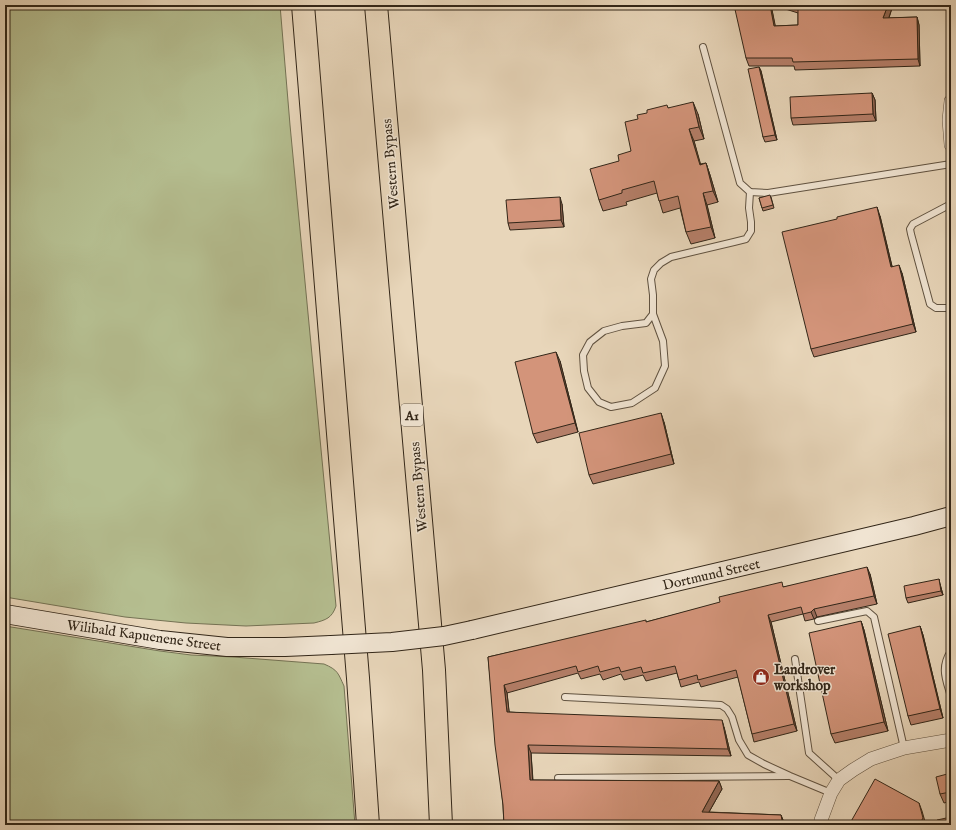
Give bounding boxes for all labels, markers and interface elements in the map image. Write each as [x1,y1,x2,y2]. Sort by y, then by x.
street label: Western Bypass [378,118,404,210]
road number: A1 [401,404,423,426]
street label: Western Bypass [406,441,432,533]
street label: Dortmund Street [661,555,762,595]
street label: Wilibald Kapuenene Street [66,616,222,656]
place label: Landrover workshop [773,661,836,695]
shop icon: Landrover workshop [751,667,771,687]

